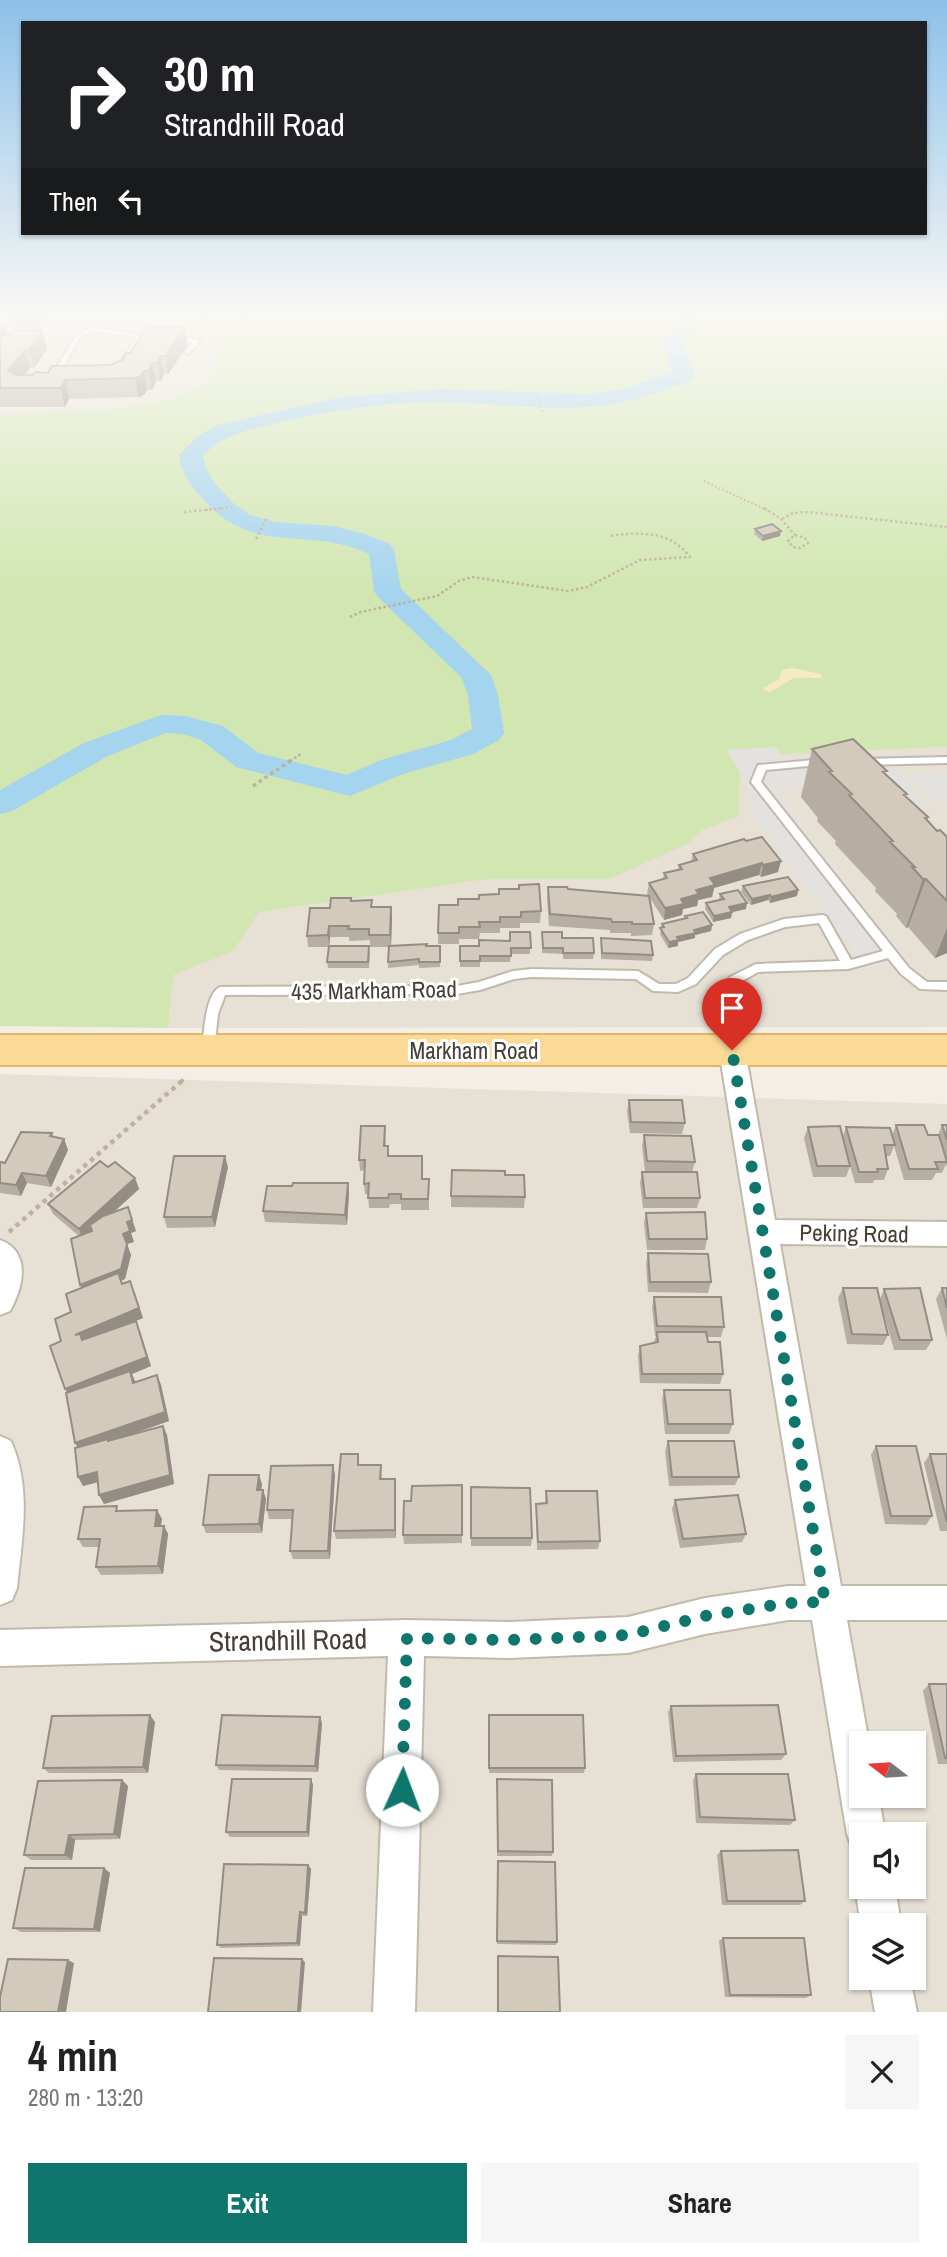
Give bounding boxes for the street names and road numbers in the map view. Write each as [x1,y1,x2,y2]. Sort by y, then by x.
street label: 435 Markham Road [291,973,457,1007]
street label: Markham Road [410,1035,538,1066]
street label: Peking Road [799,1217,909,1249]
street label: Strandhill Road [209,1620,367,1660]

